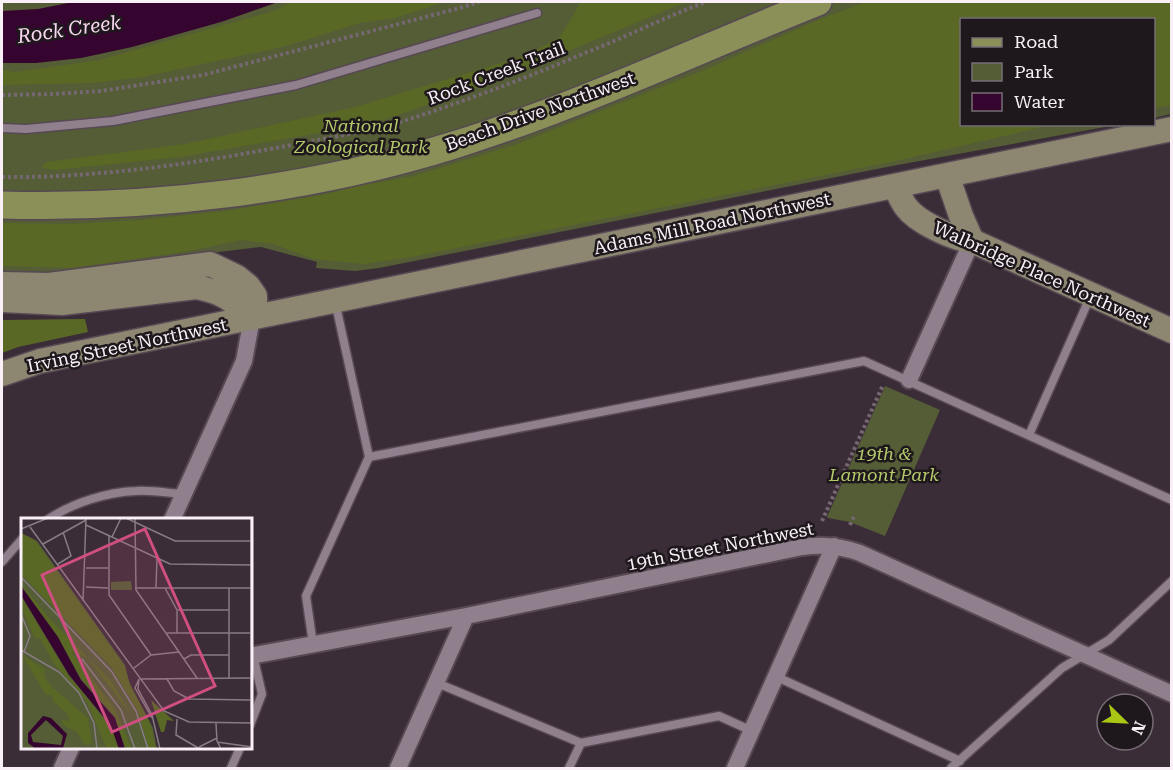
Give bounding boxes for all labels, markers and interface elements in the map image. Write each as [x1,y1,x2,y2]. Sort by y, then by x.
water label: Rock Creek [15,10,123,48]
legend [960,18,1155,126]
text: Road [1014,31,1059,52]
street label: Rock Creek Trail [424,37,568,109]
text: Park [1014,61,1054,82]
street label: Beach Drive Northwest [442,67,638,155]
text: Water [1014,91,1065,112]
park label: National Zoological Park [293,115,428,157]
street label: Adams Mill Road Northwest [592,188,833,258]
street label: Walbridge Place Northwest [930,217,1154,332]
street label: Irving Street Northwest [25,313,229,376]
park label: 19th & Lamont Park [828,443,939,485]
inset map [21,518,252,749]
street label: 19th Street Northwest [625,518,816,574]
north arrow [1095,692,1155,752]
text: N [1127,718,1149,737]

